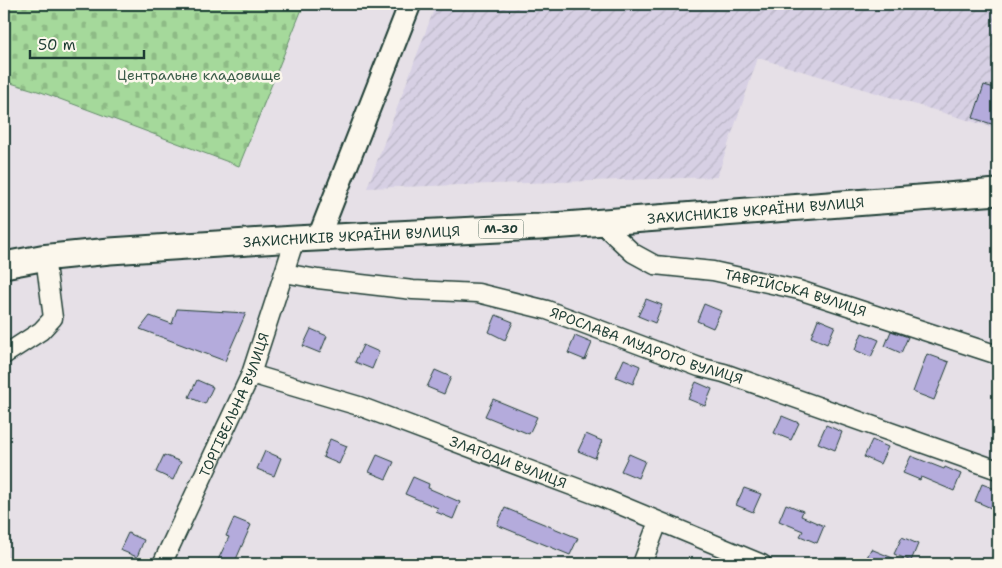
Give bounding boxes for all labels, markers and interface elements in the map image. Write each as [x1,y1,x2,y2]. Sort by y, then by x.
scale bar [30,28,144,60]
text: 50 m [38,35,76,55]
park label: Центральне кладовище [117,66,281,84]
street label: ЗАХИСНИКІВ УКРАЇНИ ВУЛИЦЯ [647,193,865,228]
road number: М-30 [478,220,524,238]
street label: ЗАХИСНИКІВ УКРАЇНИ ВУЛИЦЯ [242,222,461,251]
street label: ТАВРІЙСЬКА ВУЛИЦЯ [723,265,869,320]
street label: ЯРОСЛАВА МУДРОГО ВУЛИЦЯ [547,303,745,388]
street label: ТОРГІВЕЛЬНА ВУЛИЦЯ [195,330,273,480]
street label: ЗЛАГОДИ ВУЛИЦЯ [447,432,569,492]

